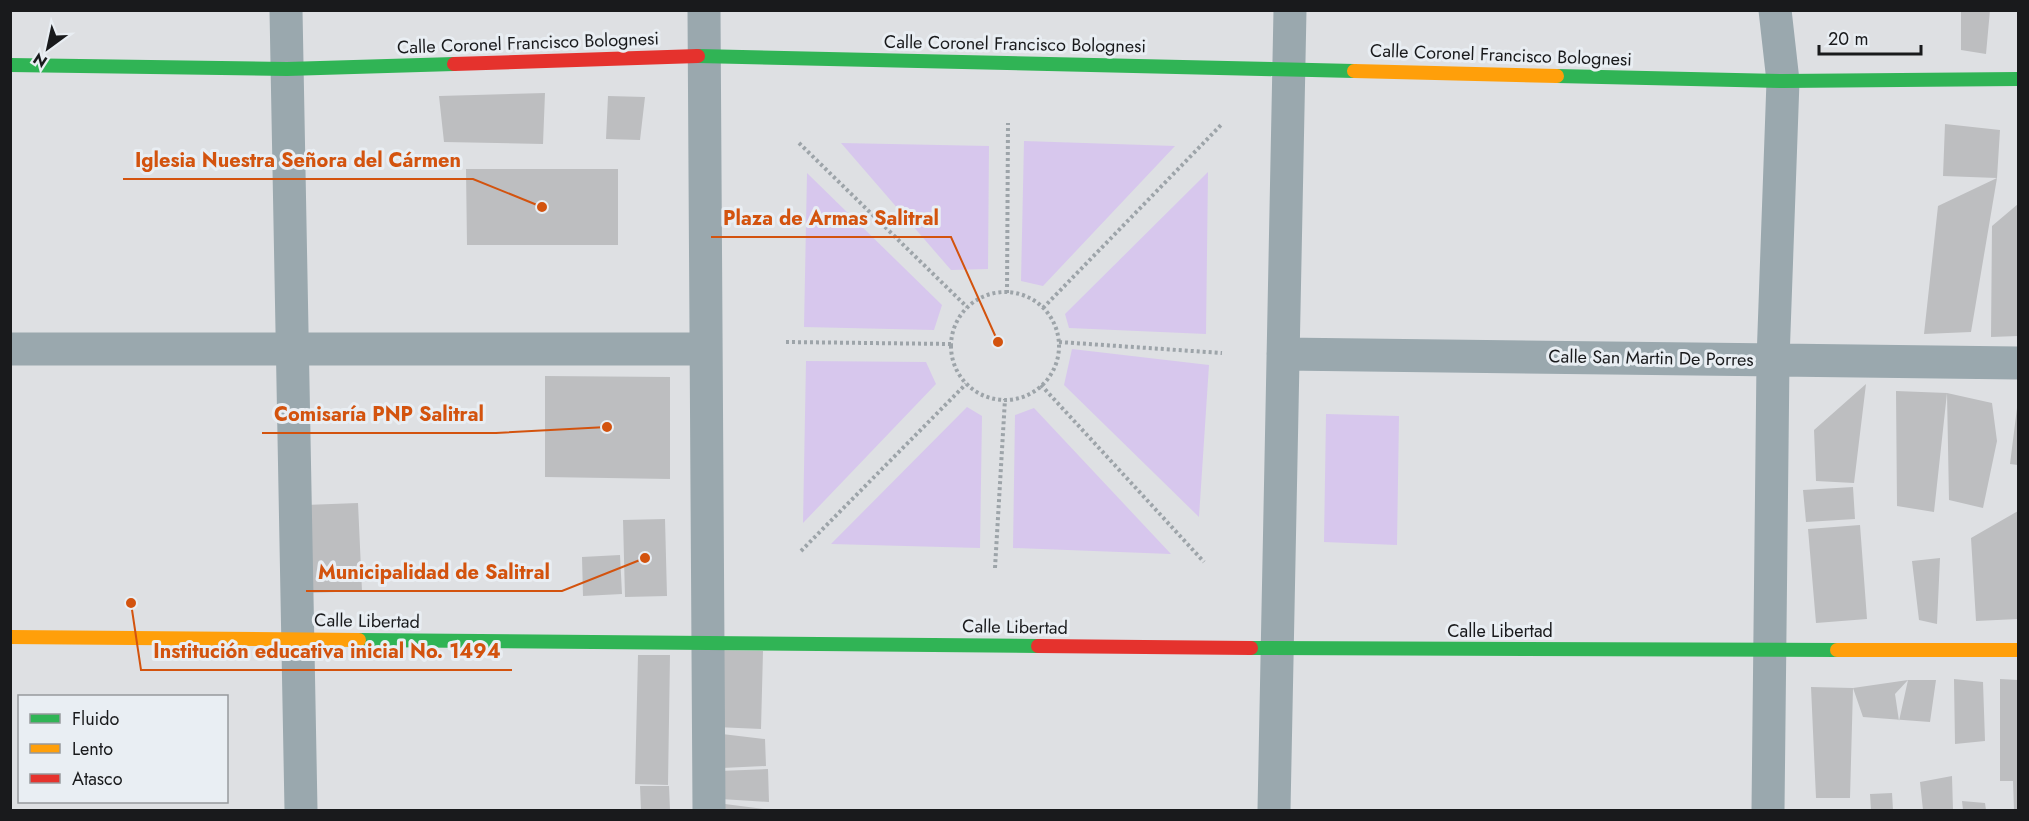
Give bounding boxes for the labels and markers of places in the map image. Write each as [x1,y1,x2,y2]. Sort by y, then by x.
callout: Iglesia Nuestra Señora del Cármen [123,141,473,179]
callout: Plaza de Armas Salitral [711,199,951,237]
callout: Comisaría PNP Salitral [262,395,496,433]
callout: Municipalidad de Salitral [306,553,562,591]
callout: Institución educativa inicial No. 1494 [141,632,512,670]

